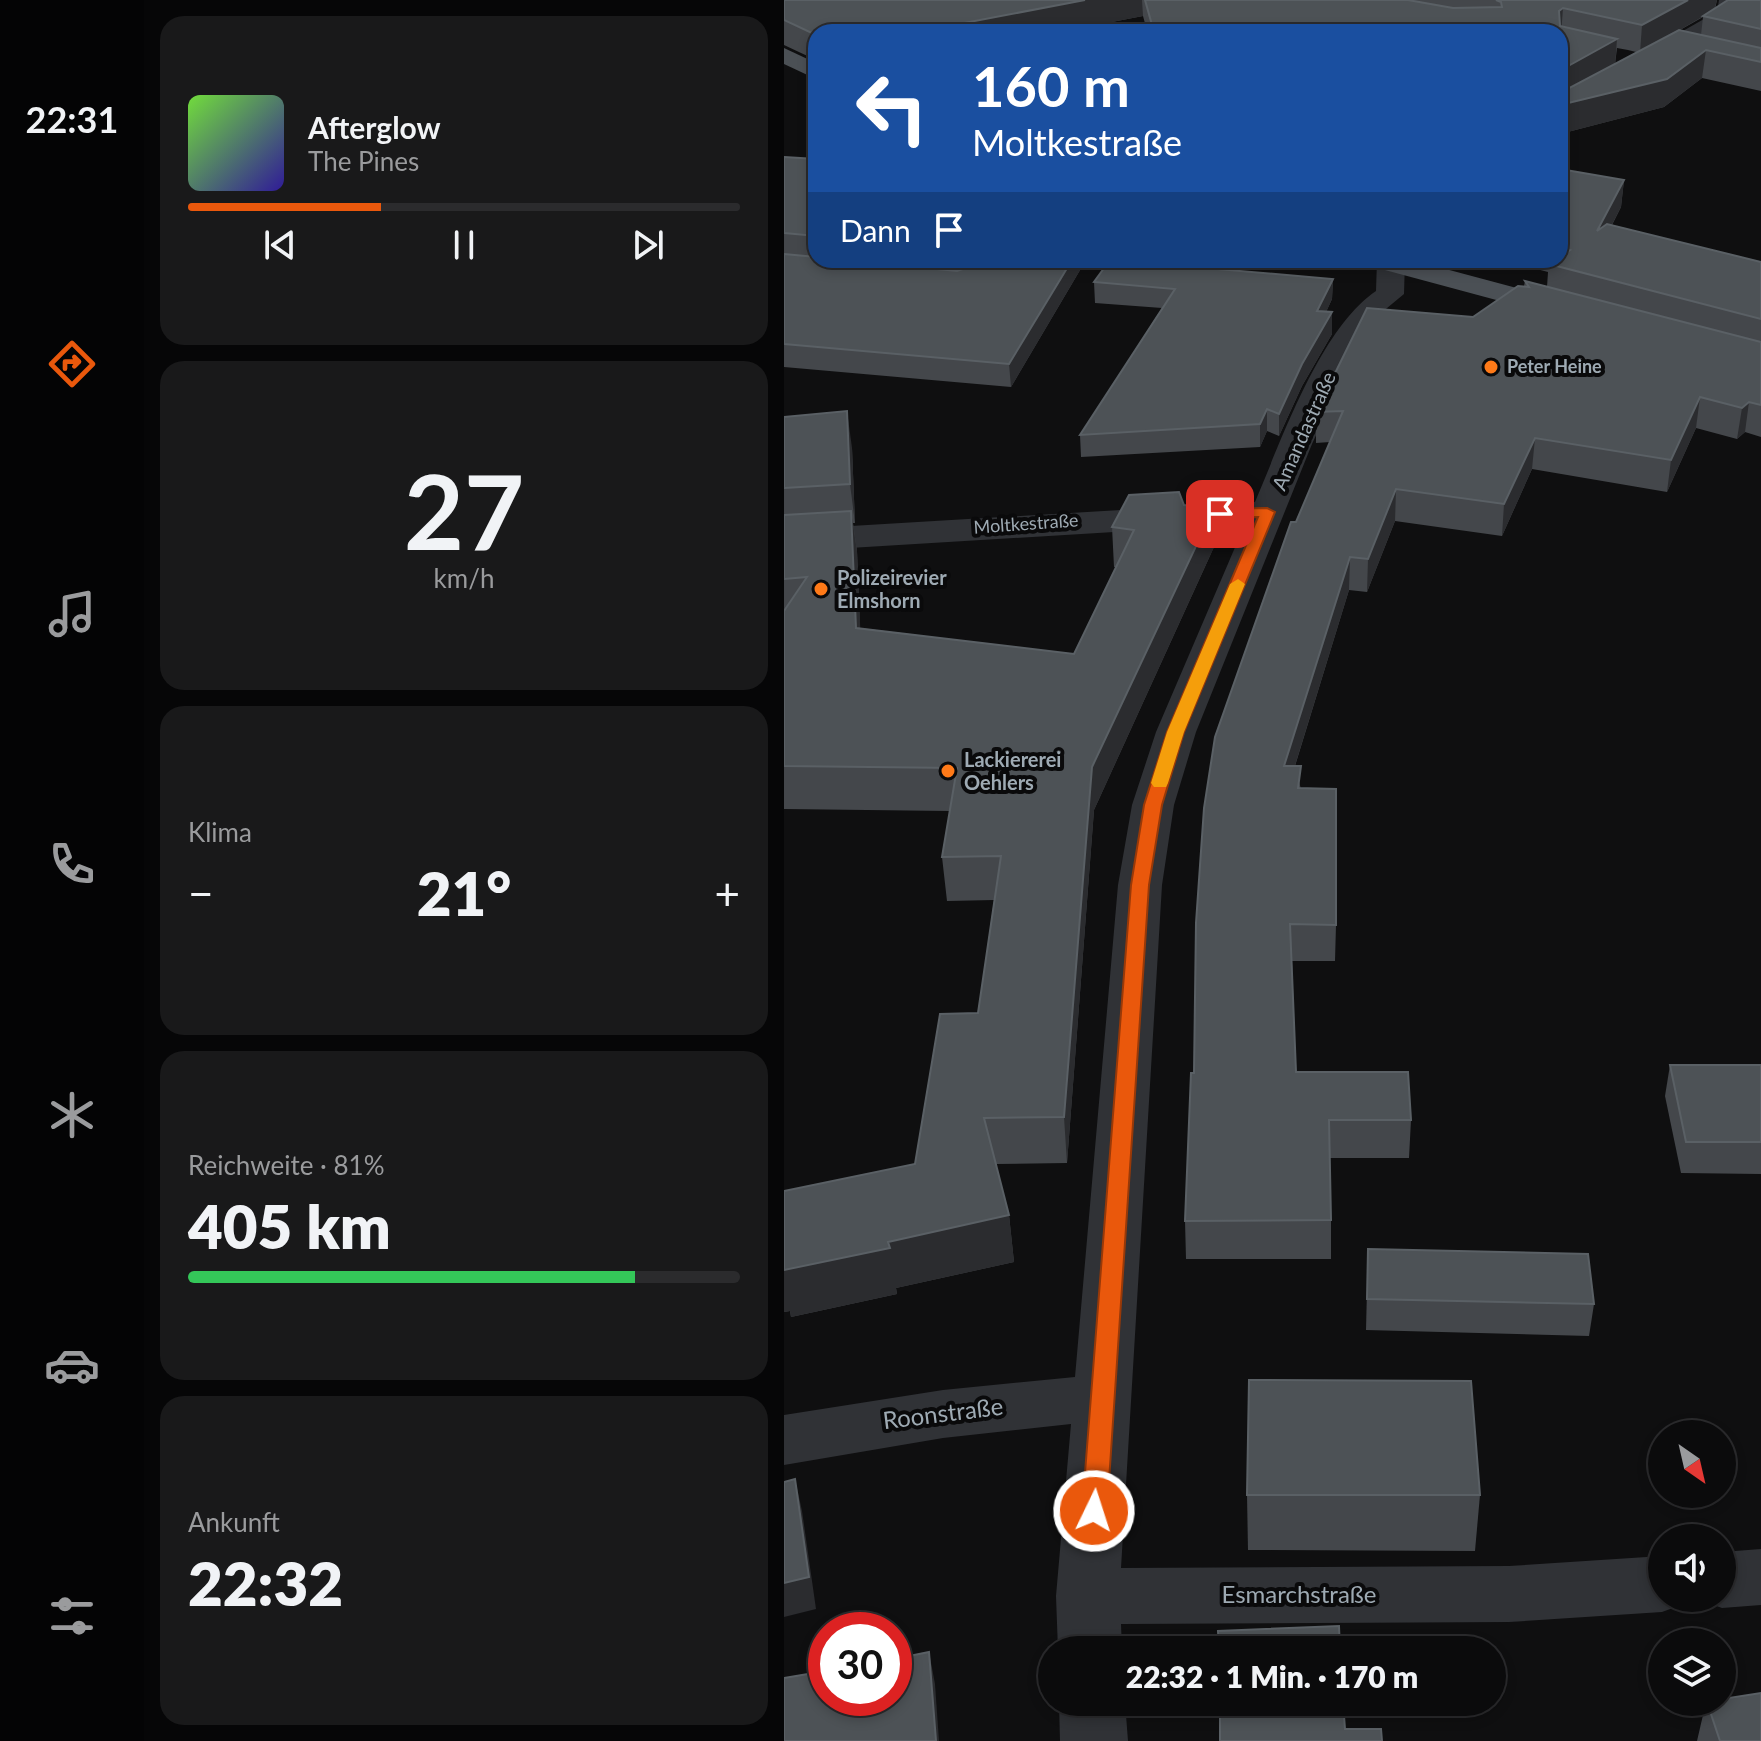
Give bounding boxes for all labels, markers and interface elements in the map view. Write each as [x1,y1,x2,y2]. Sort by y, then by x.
text: 160 m [972,52,1130,119]
icon: left [840,56,944,160]
text: 22:31 [26,97,118,141]
text: Afterglow [308,109,441,145]
text: Moltkestraße [972,120,1182,164]
text: The Pines [308,145,419,177]
icon: arrive [927,208,971,252]
text: Dann [840,212,911,248]
icon: previous [258,223,302,267]
icon: pause [442,223,486,267]
icon: next [626,223,670,267]
icon: directions [44,336,100,392]
place label: Peter Heine [1507,355,1602,377]
marker: Peter Heine [1482,358,1500,376]
street label: Amandastraße [1266,368,1340,494]
text: 27 [404,447,524,572]
pin [1186,480,1254,548]
icon: arrive [1198,492,1242,536]
street label: Moltkestraße [973,508,1079,538]
text: km/h [434,562,494,594]
place label: Polizeirevier Elmshorn [837,565,947,612]
marker: Polizeirevier Elmshorn [812,580,830,598]
icon: music [44,586,100,642]
place label: Lackiererei Oehlers [964,747,1061,794]
marker: Lackiererei Oehlers [939,762,957,780]
text: Klima [188,816,252,848]
icon: phone [44,836,100,892]
text: 21° [417,857,511,929]
text: − [188,867,214,919]
text: + [714,867,740,919]
icon: climate [44,1087,100,1143]
text: Reichweite · 81% [188,1149,385,1181]
text: 405 km [188,1190,391,1262]
icon: car [44,1337,100,1393]
street label: Roonstraße [881,1391,1005,1434]
north arrow [1648,1420,1736,1508]
map controls [1648,1420,1736,1716]
position arrow [1052,1469,1136,1553]
text: Ankunft [188,1506,280,1538]
button: sound [1648,1524,1736,1612]
text: 22:32 [188,1547,343,1619]
street label: Esmarchstraße [1222,1579,1376,1608]
icon: filters [44,1588,100,1644]
speed limit sign: 30 [808,1612,912,1716]
button: layers [1648,1628,1736,1716]
text: 22:32 · 1 Min. · 170 m [1126,1658,1418,1694]

